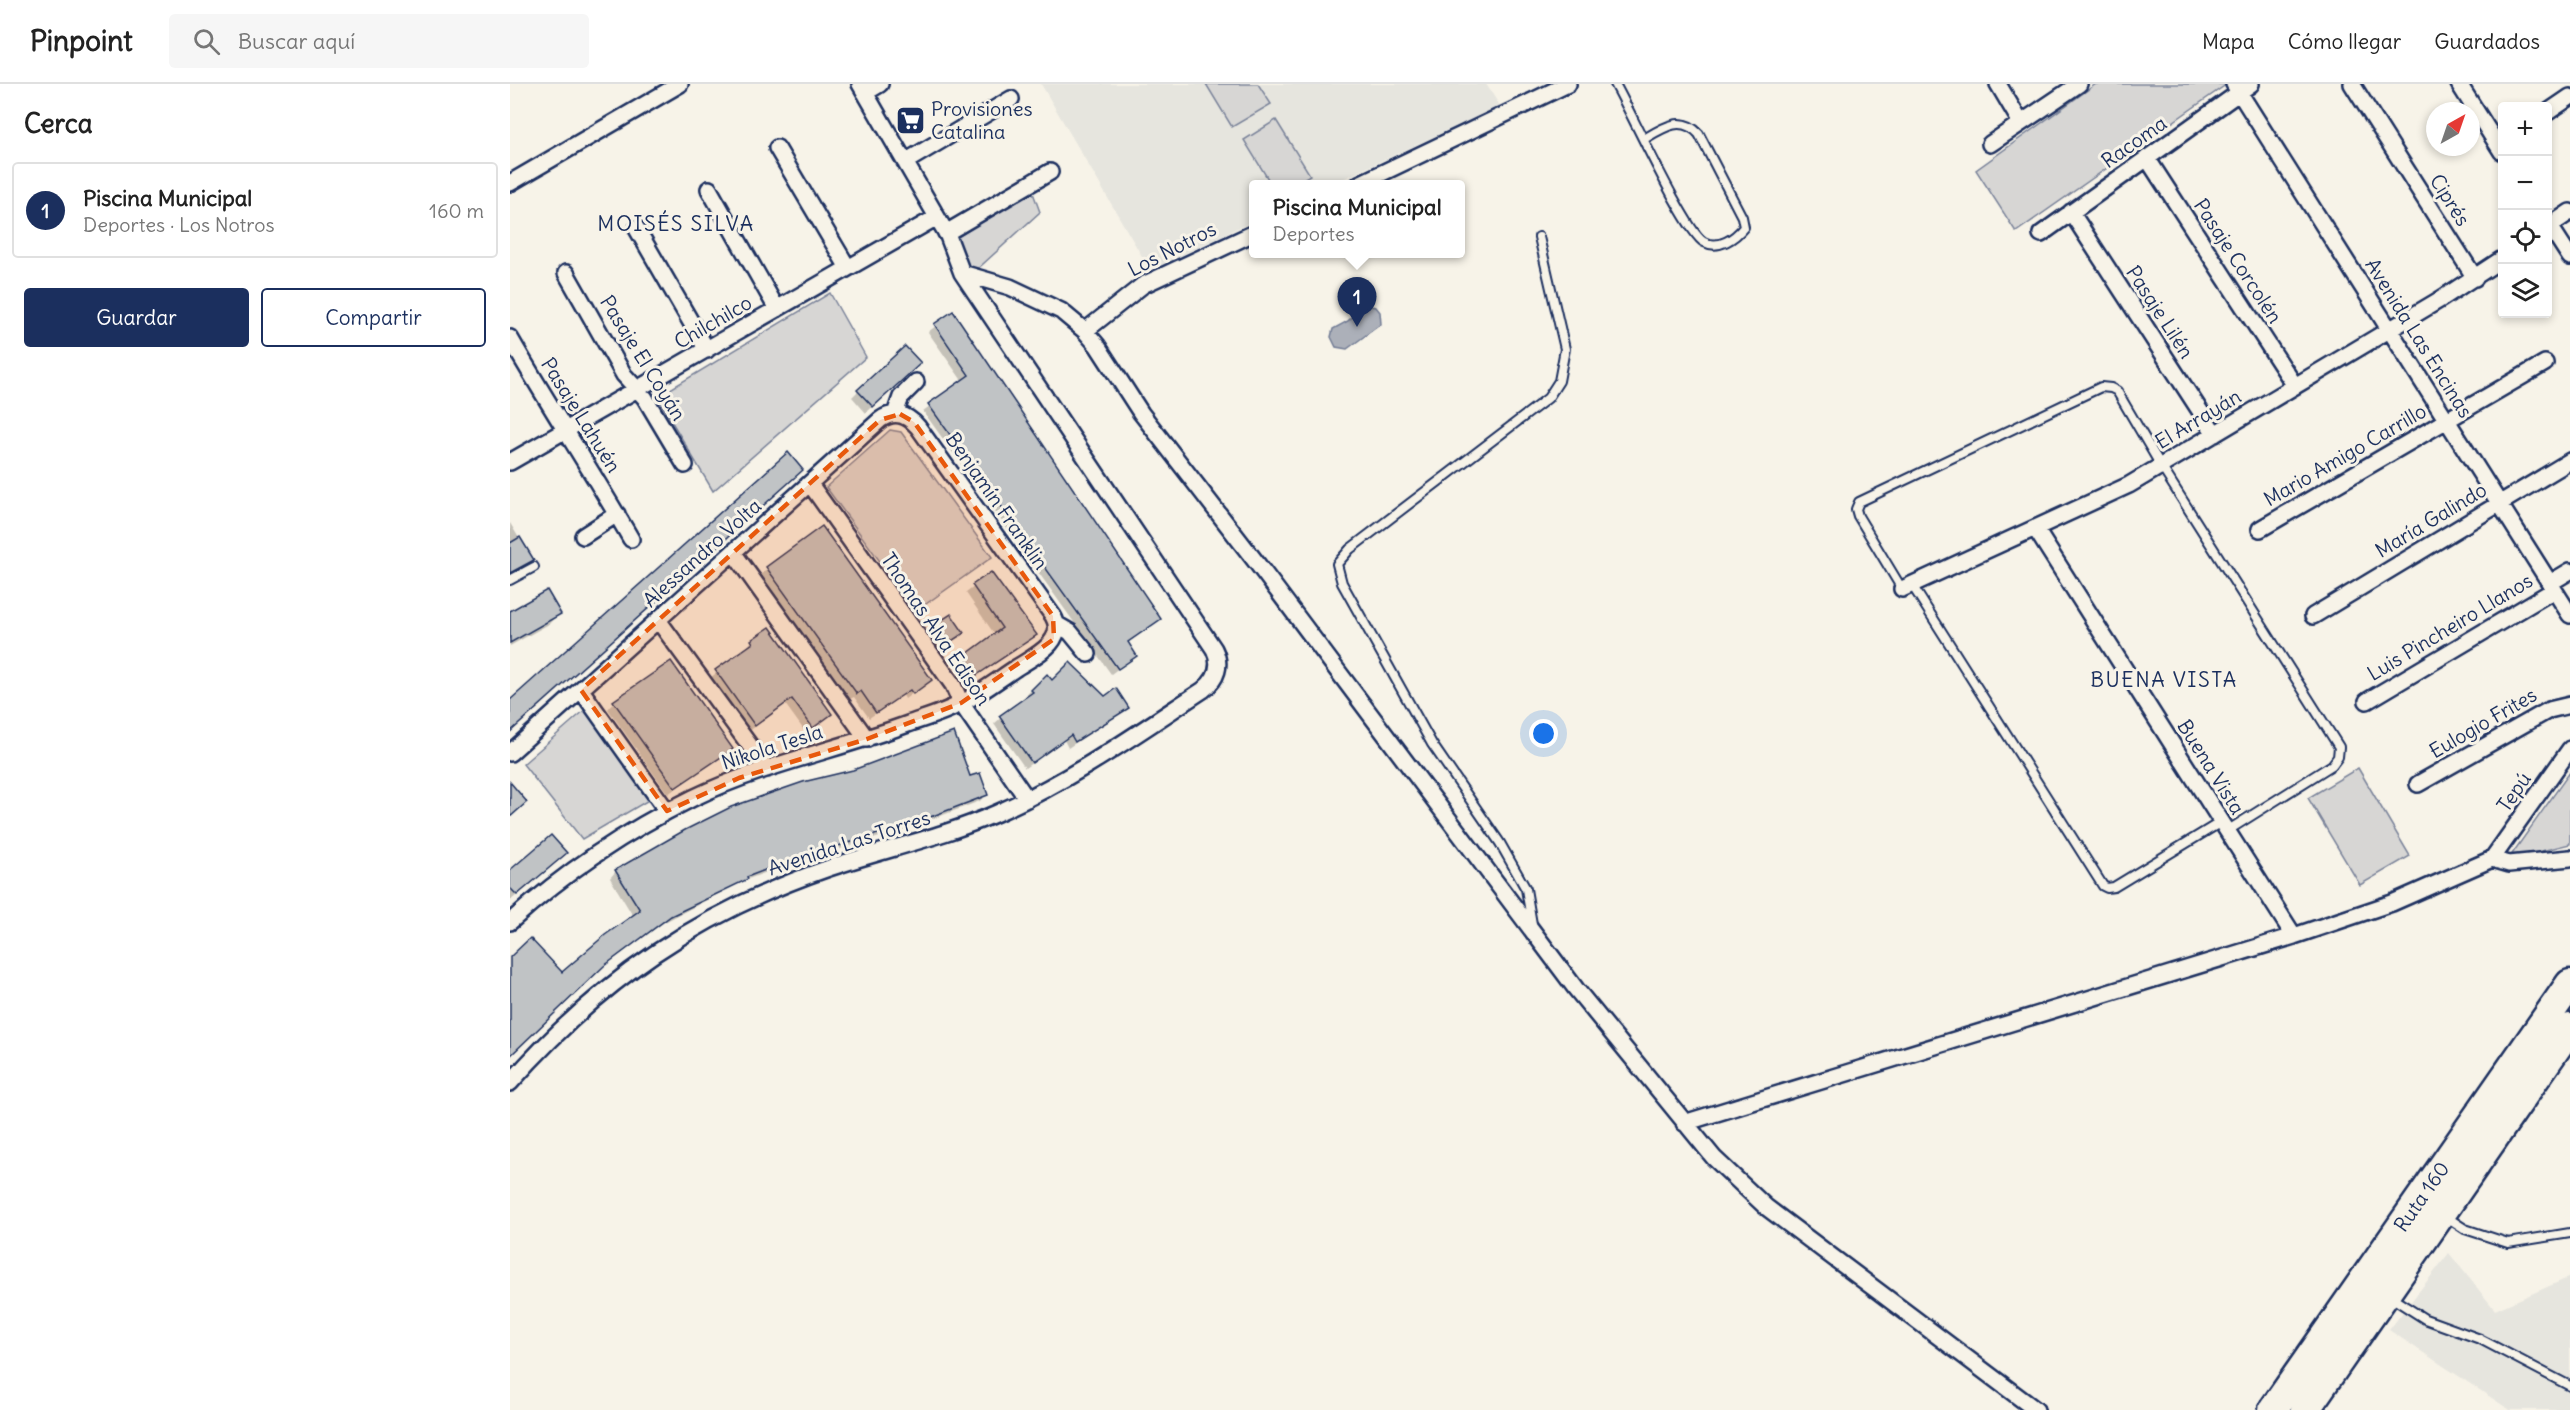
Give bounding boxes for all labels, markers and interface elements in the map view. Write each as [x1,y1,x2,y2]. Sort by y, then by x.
search box [169,14,589,68]
text: Pinpoint [30,23,133,59]
icon: search [190,25,223,58]
text: Buscar aquí [238,27,355,55]
text: Mapa [2202,28,2255,55]
text: Cómo llegar [2288,28,2401,55]
text: Guardados [2434,28,2540,55]
place label: Provisiones Catalina [931,96,1033,144]
north arrow [2426,102,2480,156]
map controls [2498,102,2552,318]
button: + [2498,102,2552,156]
supermarket icon: Provisiones Catalina [894,104,926,136]
text: Cerca [24,107,93,140]
street label: Racoma [2096,110,2171,173]
button: − [2498,156,2552,210]
street label: Ciprés [2425,169,2476,230]
popup [1249,180,1465,258]
text: Piscina Municipal [83,184,252,212]
text: Piscina Municipal [1272,193,1442,221]
street label: Pasaje Corcolén [2189,194,2288,328]
text: 1 [42,198,49,223]
text: 160 m [429,198,484,223]
district label: MOISÉS SILVA [597,210,755,237]
button: locate [2498,210,2552,264]
text: Deportes · Los Notros [83,212,275,237]
street label: Los Notros [1124,216,1220,281]
text: Deportes [1272,221,1355,246]
street label: Avenida Las Encinas [2360,253,2479,422]
street label: Pasaje Lilén [2121,261,2200,363]
button: layers [2498,264,2552,318]
pin: 1 [1338,278,1376,327]
button: Guardar [24,288,249,347]
button: Compartir [261,288,486,347]
street label: Chilchilco [669,289,756,354]
street label: Pasaje El Coyán [595,290,692,425]
street label: Pasaje Lahuén [536,353,627,477]
street label: El Arrayán [2150,383,2245,454]
street label: Mario Amigo Carrillo [2259,398,2430,511]
street label: Benjamín Franklin [941,427,1054,574]
street label: María Galindo [2370,476,2491,563]
street label: Alessandro Volta [637,493,766,612]
street label: Thomas Alva Edison [876,548,997,710]
street label: Luis Pincheiro Llanos [2363,567,2537,686]
district label: BUENA VISTA [2090,666,2238,693]
street label: Eulogio Frites [2425,682,2541,763]
street label: Buena Vista [2172,715,2250,819]
street label: Nikola Tesla [718,718,826,775]
your location [1529,719,1558,748]
street label: Tepú [2491,767,2536,816]
street label: Avenida Las Torres [765,804,933,881]
street label: Ruta 160 [2388,1157,2454,1236]

